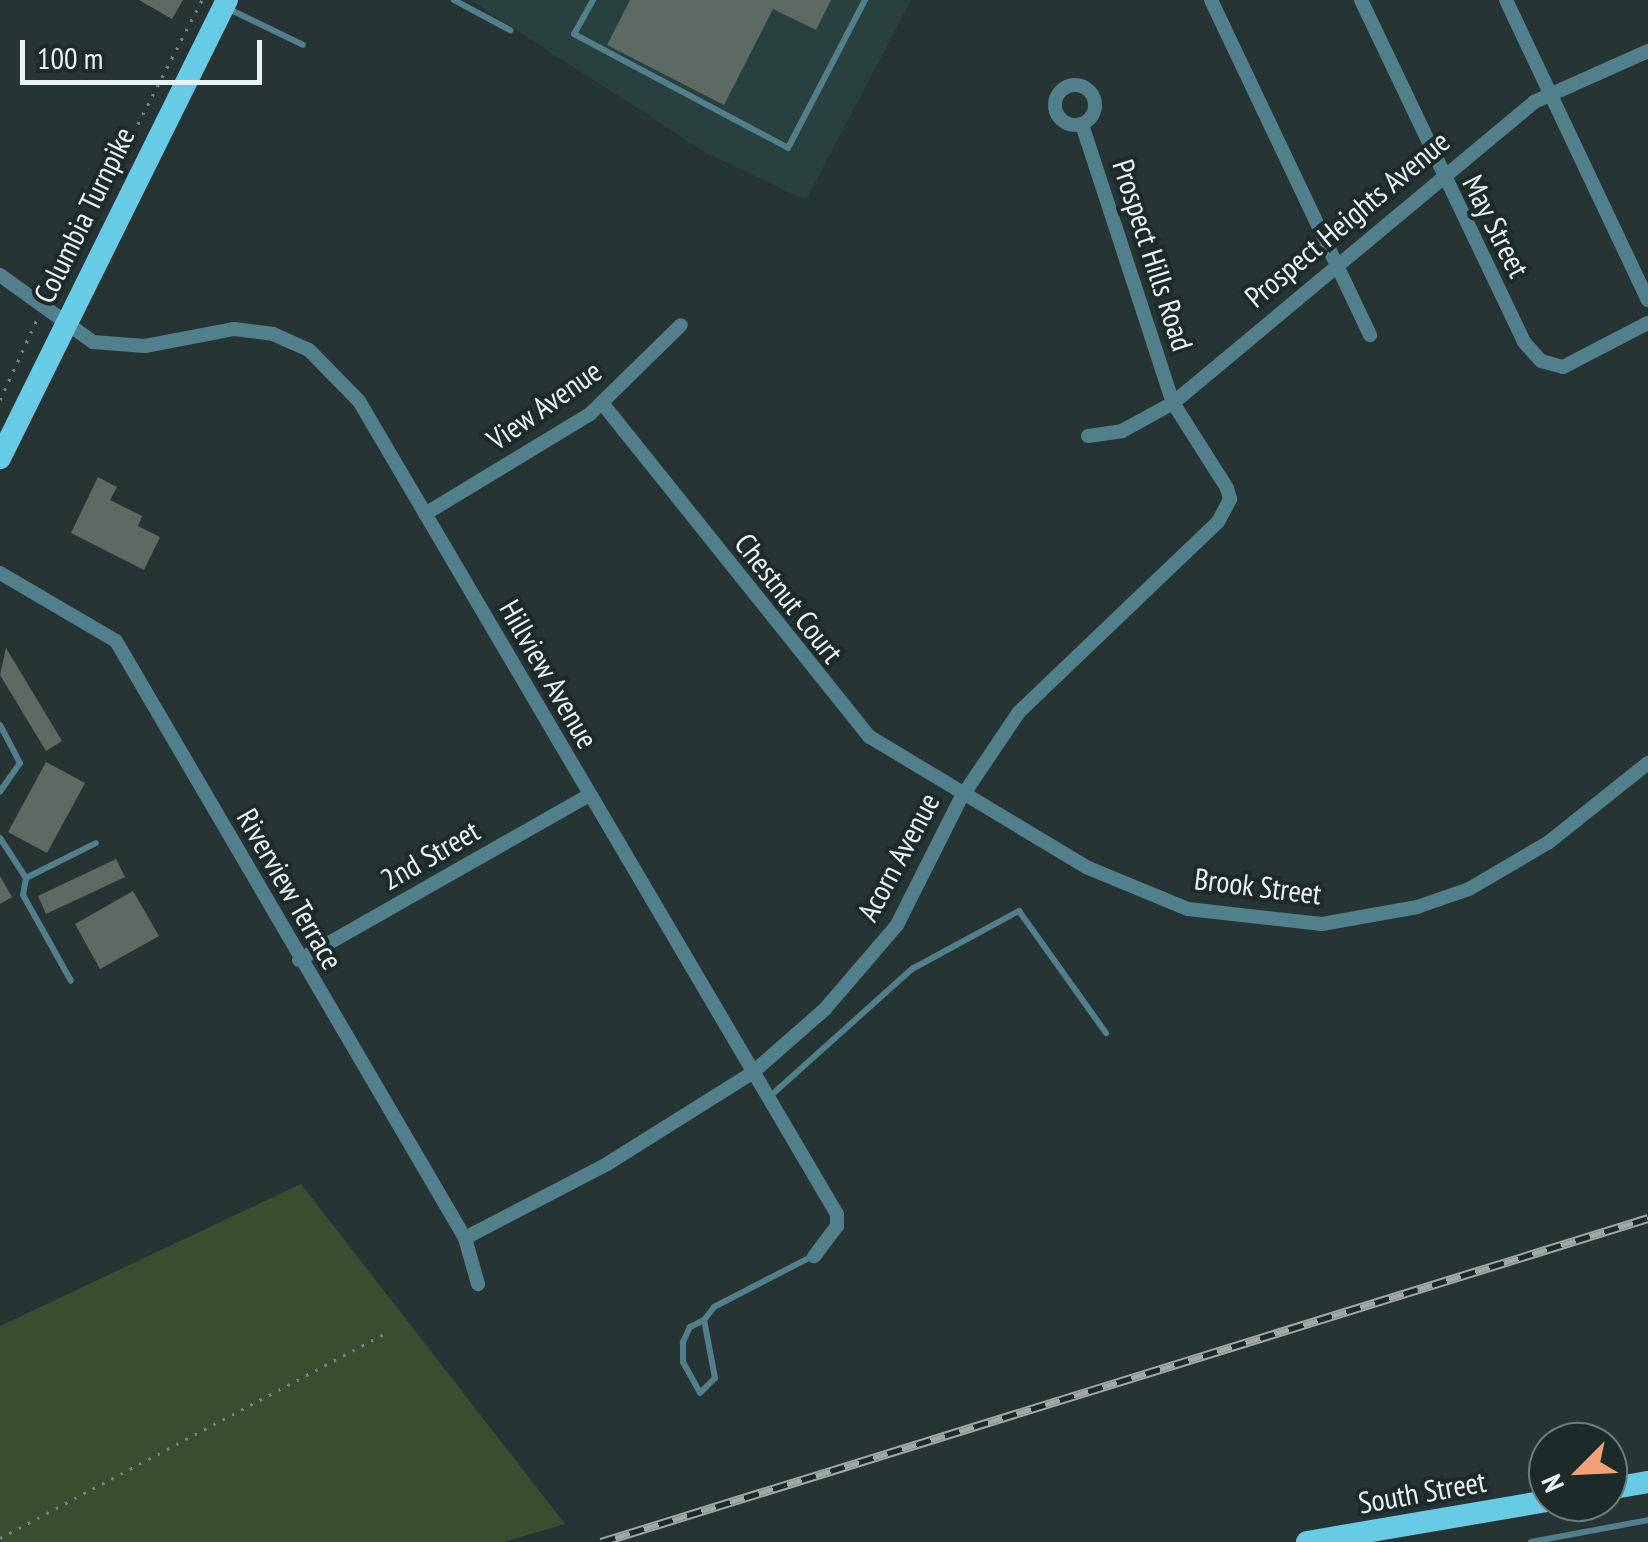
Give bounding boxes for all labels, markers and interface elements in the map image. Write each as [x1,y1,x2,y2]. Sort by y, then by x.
scale bar [25,20,268,82]
text: 100 m [37,38,103,77]
street label: Columbia Turnpike [26,121,142,309]
street label: Prospect Heights Avenue [1237,123,1457,315]
street label: Prospect Hills Road [1105,155,1201,355]
street label: May Street [1455,168,1537,284]
street label: View Avenue [479,352,609,458]
street label: Chestnut Court [727,526,851,670]
street label: Hillview Avenue [492,593,606,755]
street label: Acorn Avenue [849,786,947,928]
street label: Riverview Terrace [229,802,351,976]
street label: 2nd Street [374,812,486,898]
street label: Brook Street [1192,860,1324,912]
north arrow [1528,1422,1628,1522]
street label: South Street [1355,1463,1489,1521]
text: N [1532,1469,1572,1498]

